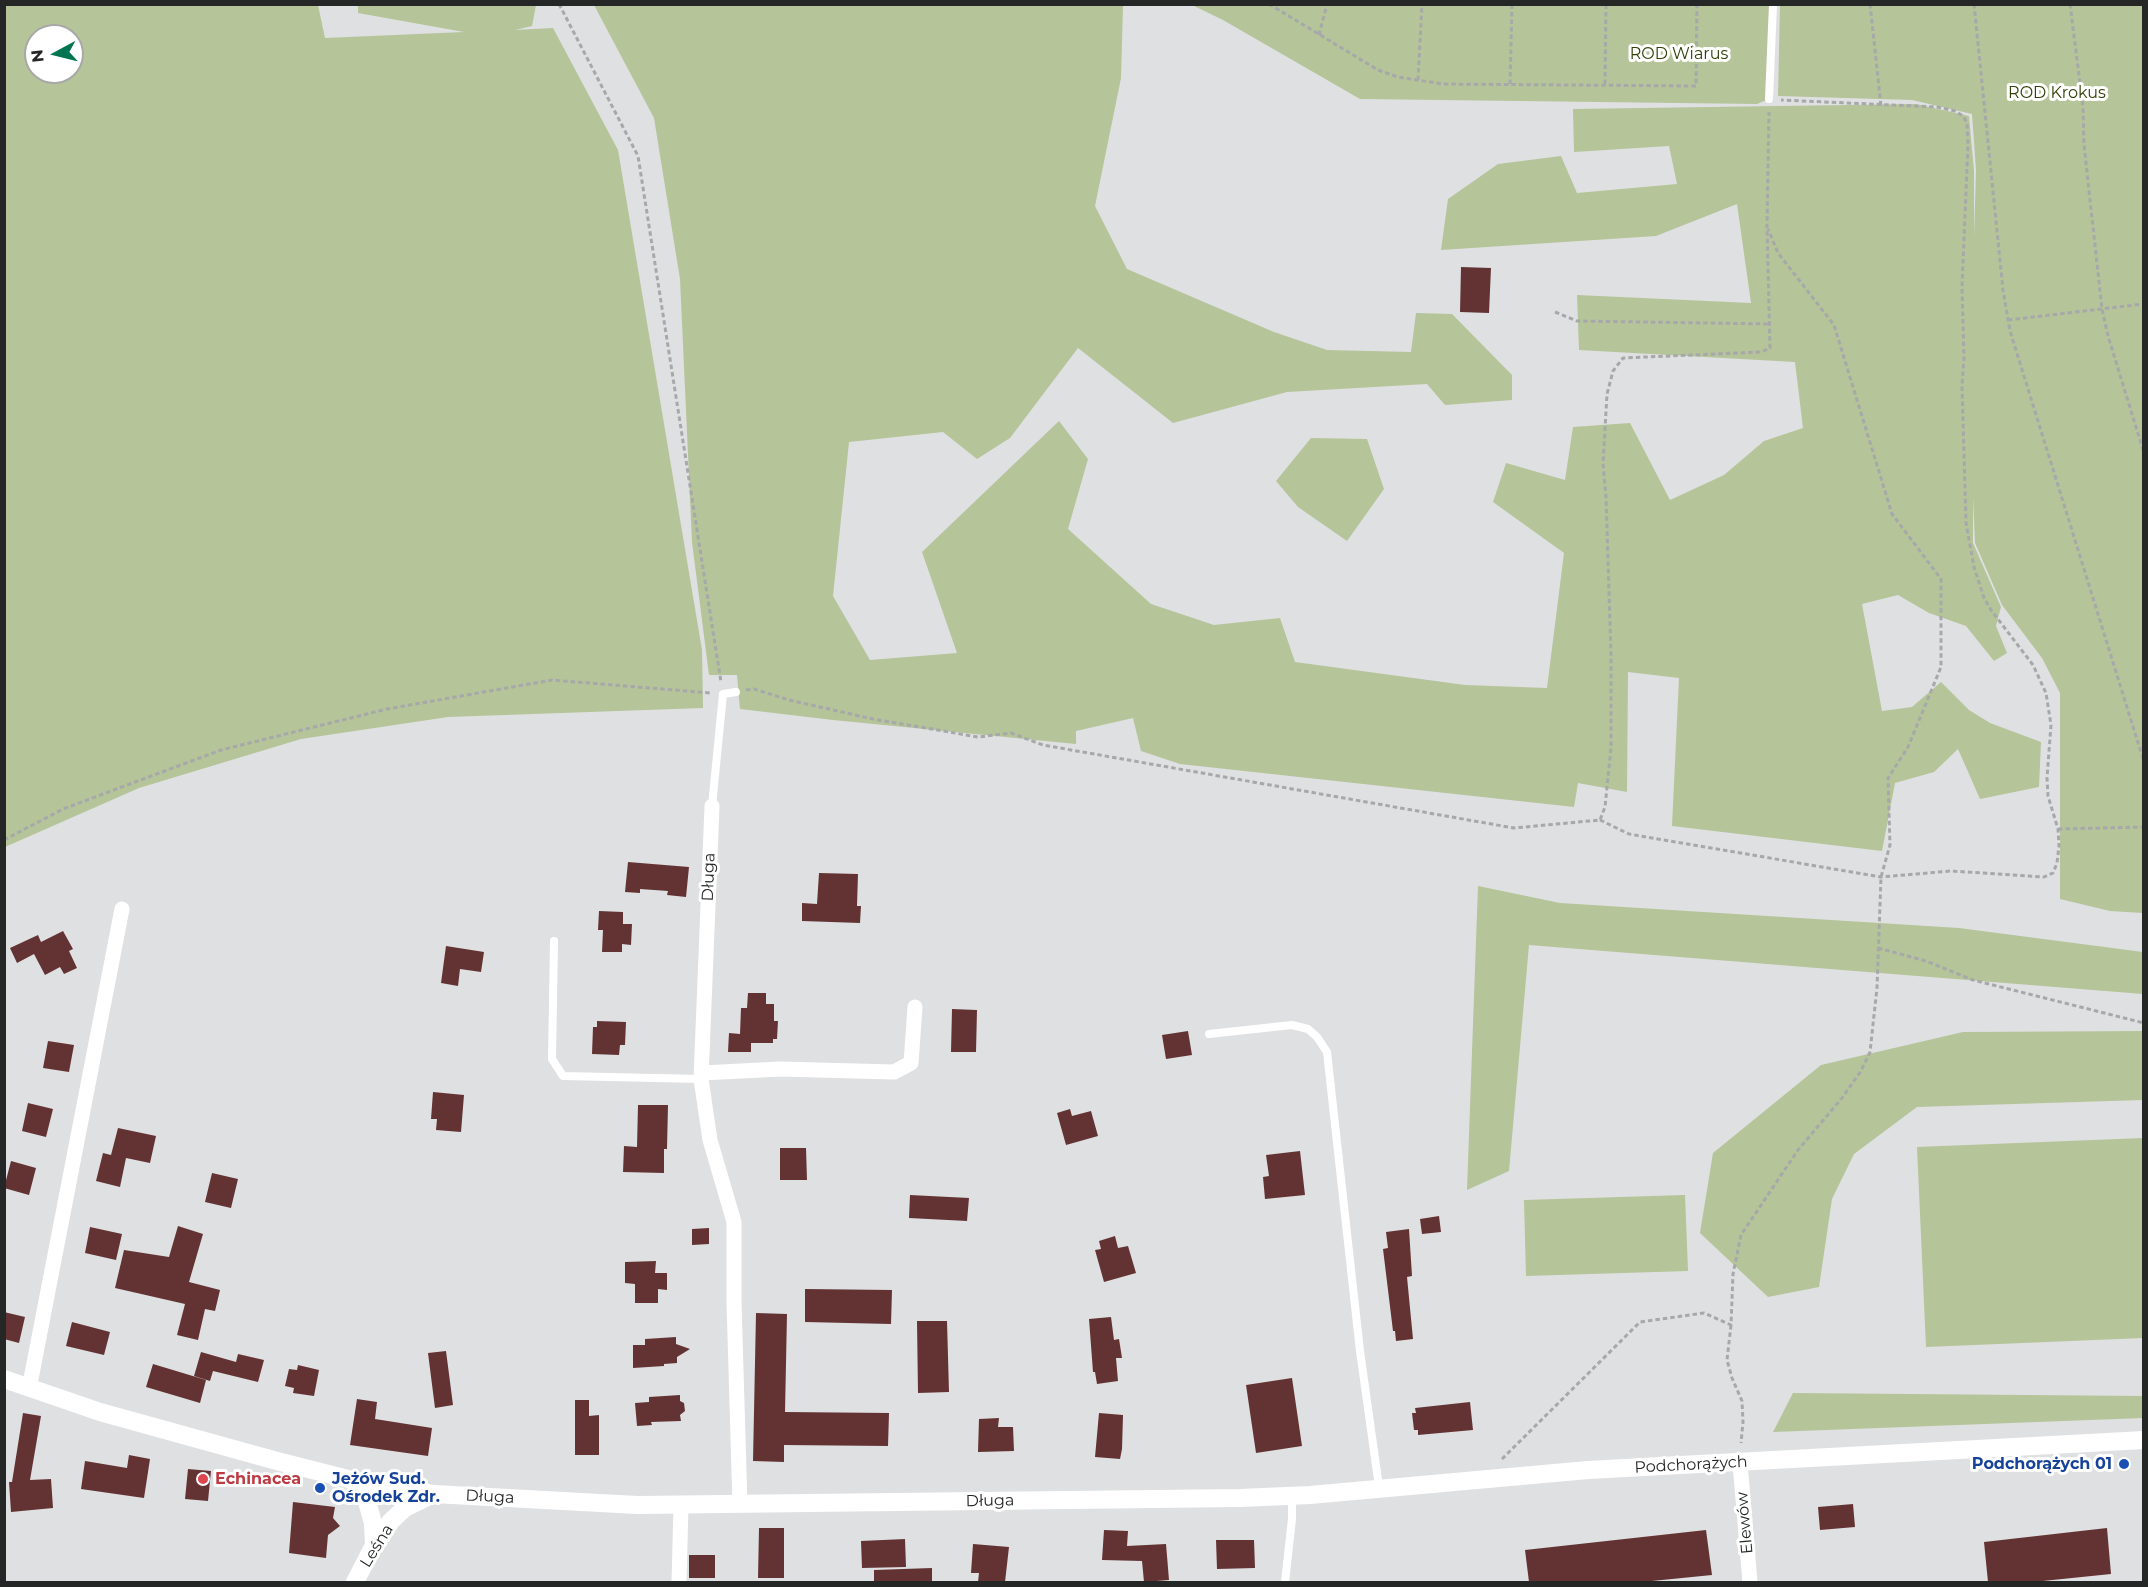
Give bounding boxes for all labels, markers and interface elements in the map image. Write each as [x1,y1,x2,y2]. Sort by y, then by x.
north arrow [24,24,84,84]
park label: ROD Wiarus [1630,44,1728,64]
text: N [27,48,48,64]
park label: ROD Krokus [2008,83,2106,103]
street label: Długa [699,852,719,902]
street label: Podchorążych [1634,1452,1748,1478]
place label: Podchorążych 01 [1972,1454,2112,1474]
marker: Podchorążych 01 [2117,1457,2131,1471]
place label: Echinacea [215,1469,301,1489]
place label: Jeżów Sud. Ośrodek Zdr. [332,1469,440,1507]
marker: Echinacea [196,1472,210,1486]
marker: Jeżów Sud. Ośrodek Zdr. [313,1481,327,1495]
street label: Długa [465,1486,515,1508]
street label: Długa [965,1491,1015,1511]
street label: Elewów [1733,1491,1757,1555]
street label: Leśna [356,1521,398,1571]

